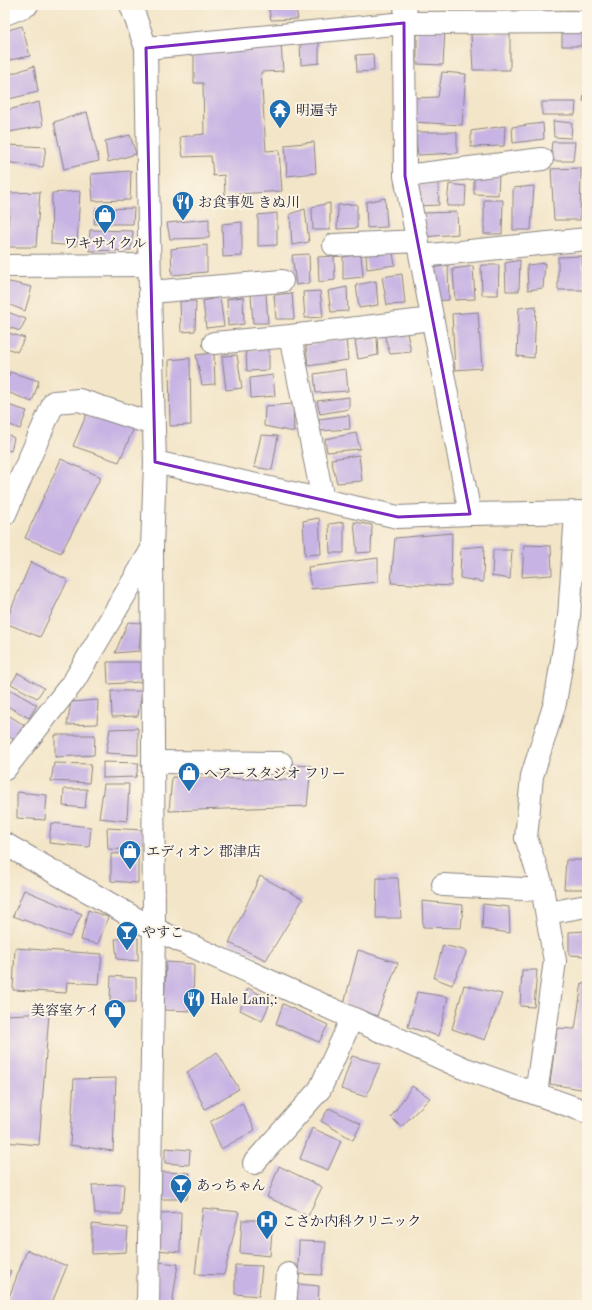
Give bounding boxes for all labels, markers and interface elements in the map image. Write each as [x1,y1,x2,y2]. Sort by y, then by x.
temple icon: 明遍寺 [267,97,293,130]
place label: 明遍寺 [296,103,338,118]
restaurant icon: お食事処 きぬ川 [170,189,196,222]
place label: お食事処 きぬ川 [198,195,300,210]
shop icon: ワキサイクル [92,202,118,235]
place label: ワキサイクル [64,236,146,251]
shop icon: ヘアースタジオ フリー [176,760,202,793]
place label: ヘアースタジオ フリー [204,766,346,781]
shop icon: エディオン 郡津店 [117,838,143,871]
place label: エディオン 郡津店 [146,844,261,859]
bar icon: やすこ [114,919,140,952]
place label: やすこ [142,925,184,940]
restaurant icon: Hale Lani,: [181,986,207,1019]
place label: Hale Lani,: [210,993,278,1007]
shop icon: 美容室ケイ [102,997,128,1030]
place label: 美容室ケイ [31,1003,100,1018]
bar icon: あっちゃん [168,1172,194,1205]
place label: あっちゃん [196,1178,266,1193]
hospital icon: こさか内科クリニック [254,1208,280,1241]
place label: こさか内科クリニック [282,1214,421,1229]

